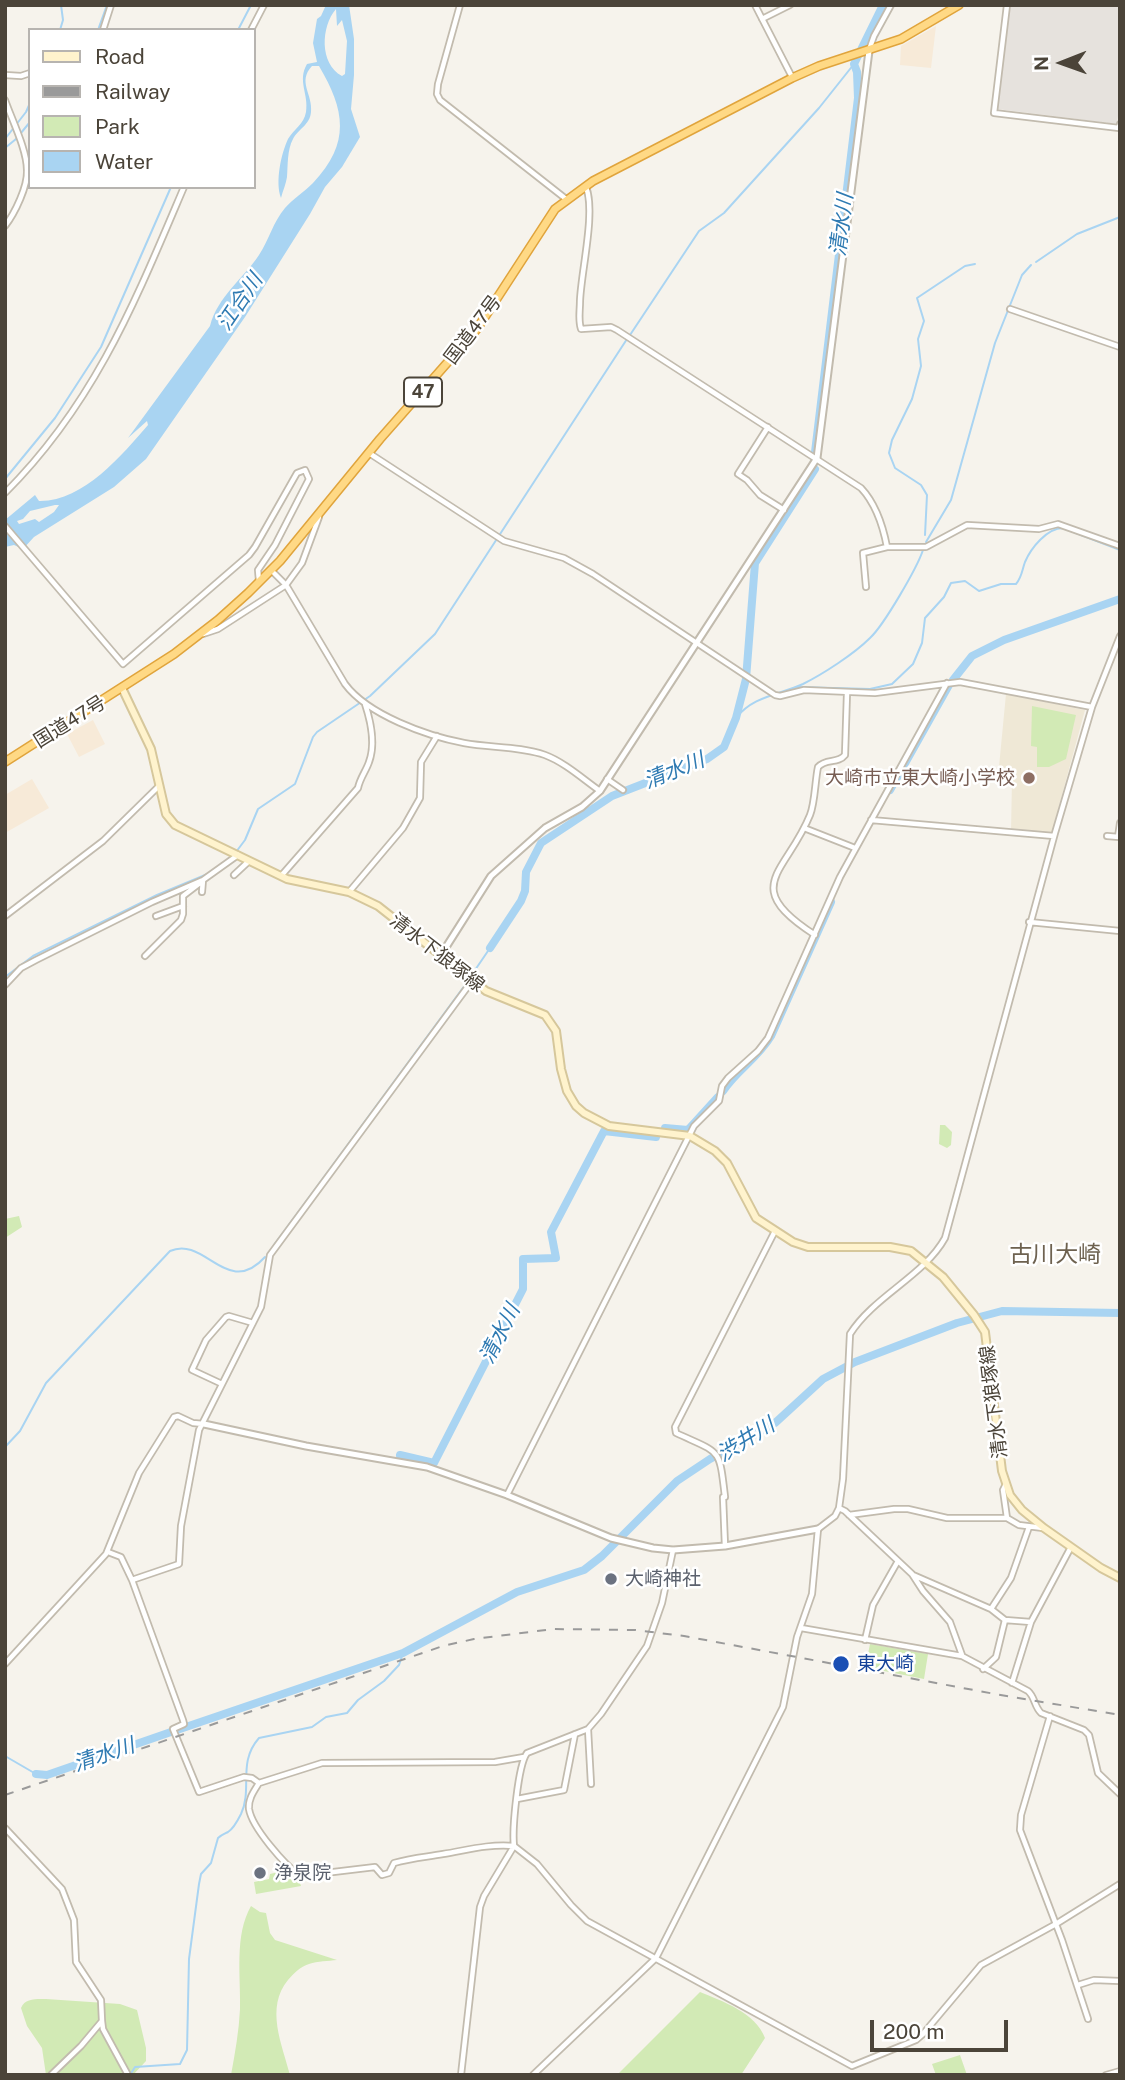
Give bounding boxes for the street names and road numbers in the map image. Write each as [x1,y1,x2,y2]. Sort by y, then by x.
street label: 国道47号 [440,291,506,369]
road number: 47 [404,378,442,406]
street label: 国道47号 [30,691,110,753]
street label: 清水下狼塚線 [385,909,489,997]
street label: 清水下狼塚線 [976,1344,1012,1460]

